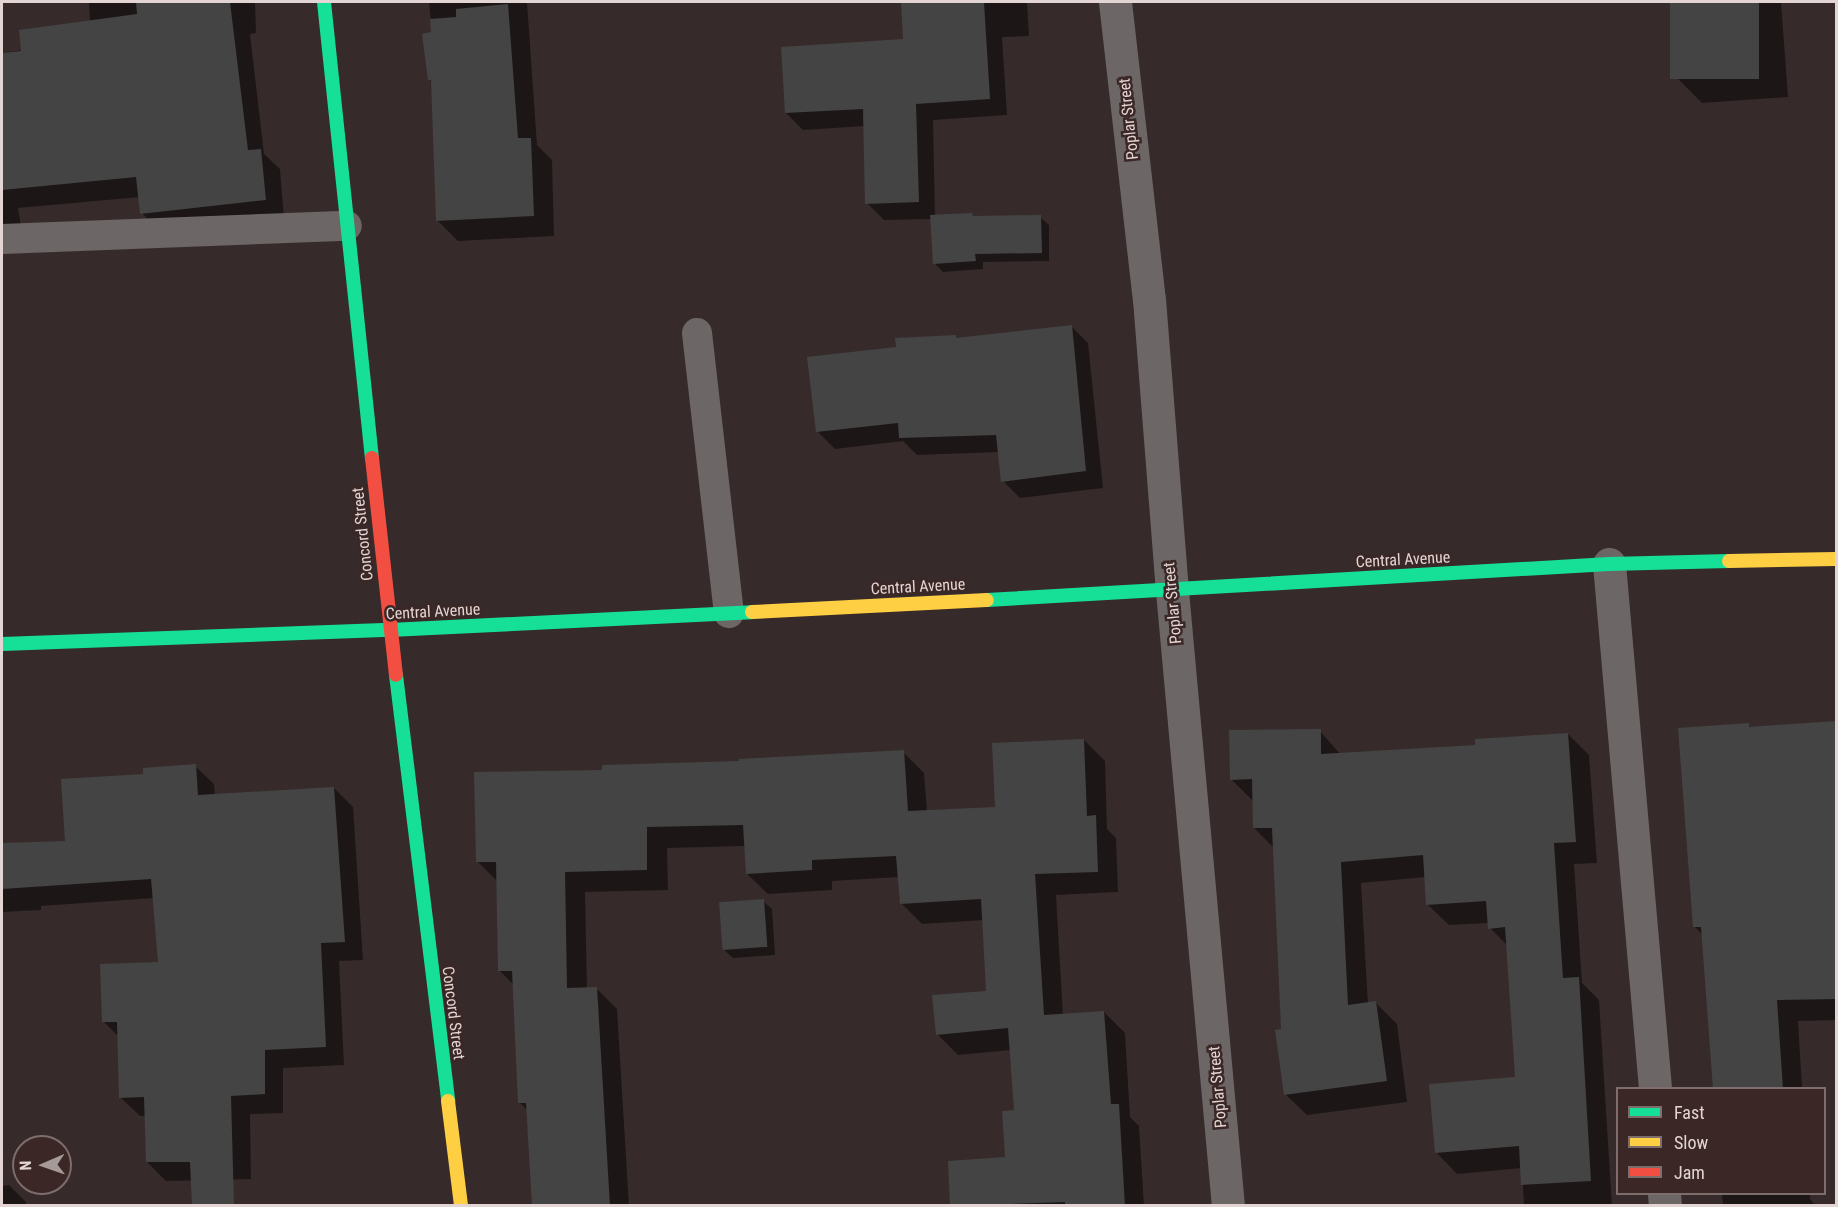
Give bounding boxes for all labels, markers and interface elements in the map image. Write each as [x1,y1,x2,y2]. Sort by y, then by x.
street label: Poplar Street [1115,77,1143,161]
street label: Concord Street [349,486,377,582]
street label: Central Avenue [1355,548,1451,572]
street label: Poplar Street [1160,561,1186,645]
street label: Central Avenue [870,575,966,599]
street label: Central Avenue [385,600,481,624]
street label: Concord Street [438,965,468,1061]
street label: Poplar Street [1205,1045,1231,1129]
legend [1616,1087,1826,1195]
text: Fast [1674,1102,1705,1123]
text: Slow [1674,1132,1708,1153]
north arrow [12,1135,72,1195]
text: N [16,1160,35,1171]
text: Jam [1674,1162,1705,1183]

